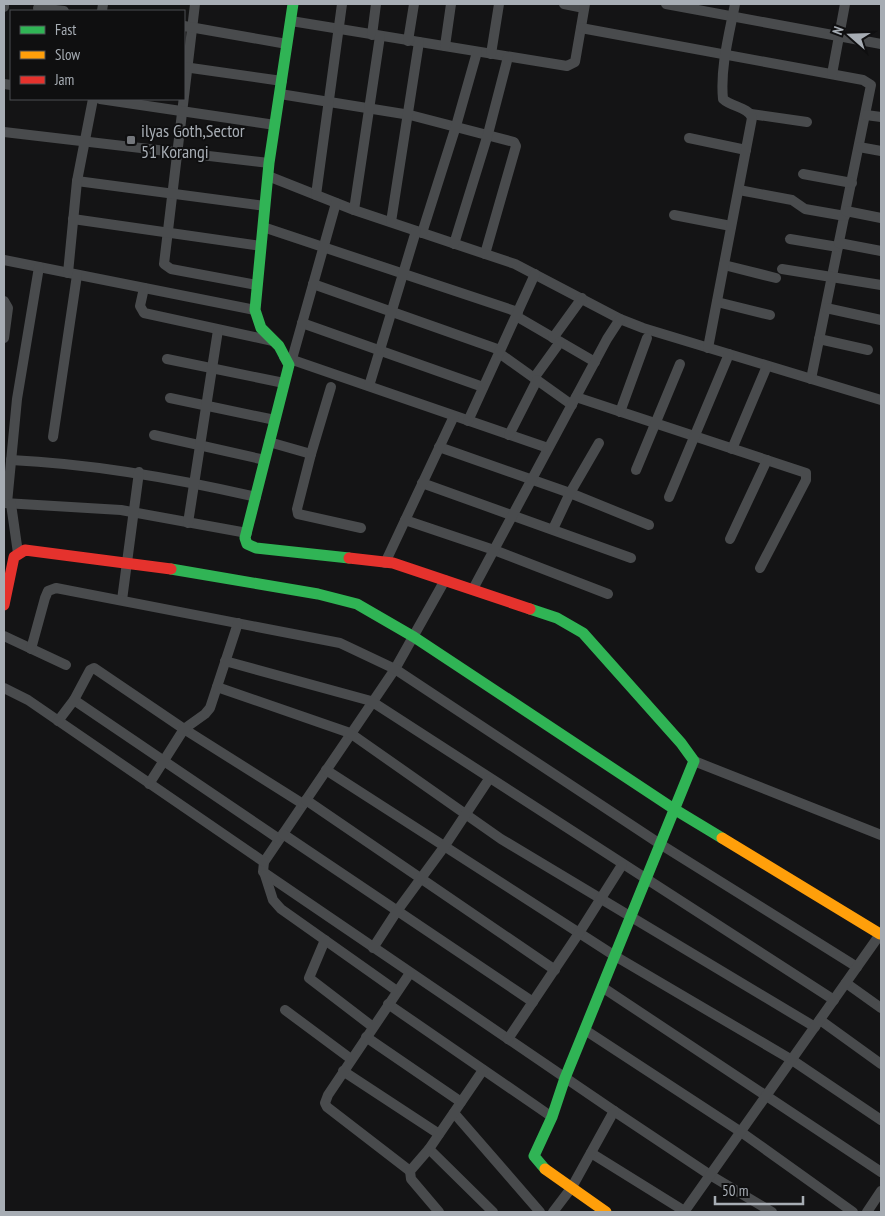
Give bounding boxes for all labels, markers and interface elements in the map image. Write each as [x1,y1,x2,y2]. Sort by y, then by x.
legend [10,10,185,100]
north arrow [825,10,875,60]
text: Fast [55,20,76,39]
text: N [828,24,848,37]
text: Slow [55,45,80,64]
text: Jam [54,70,74,89]
place label: ilyas Goth,Sector 51 Korangi [141,119,245,163]
marker: ilyas Goth,Sector 51 Korangi [125,134,137,146]
scale bar [715,1174,802,1206]
text: 50 m [722,1181,748,1200]

